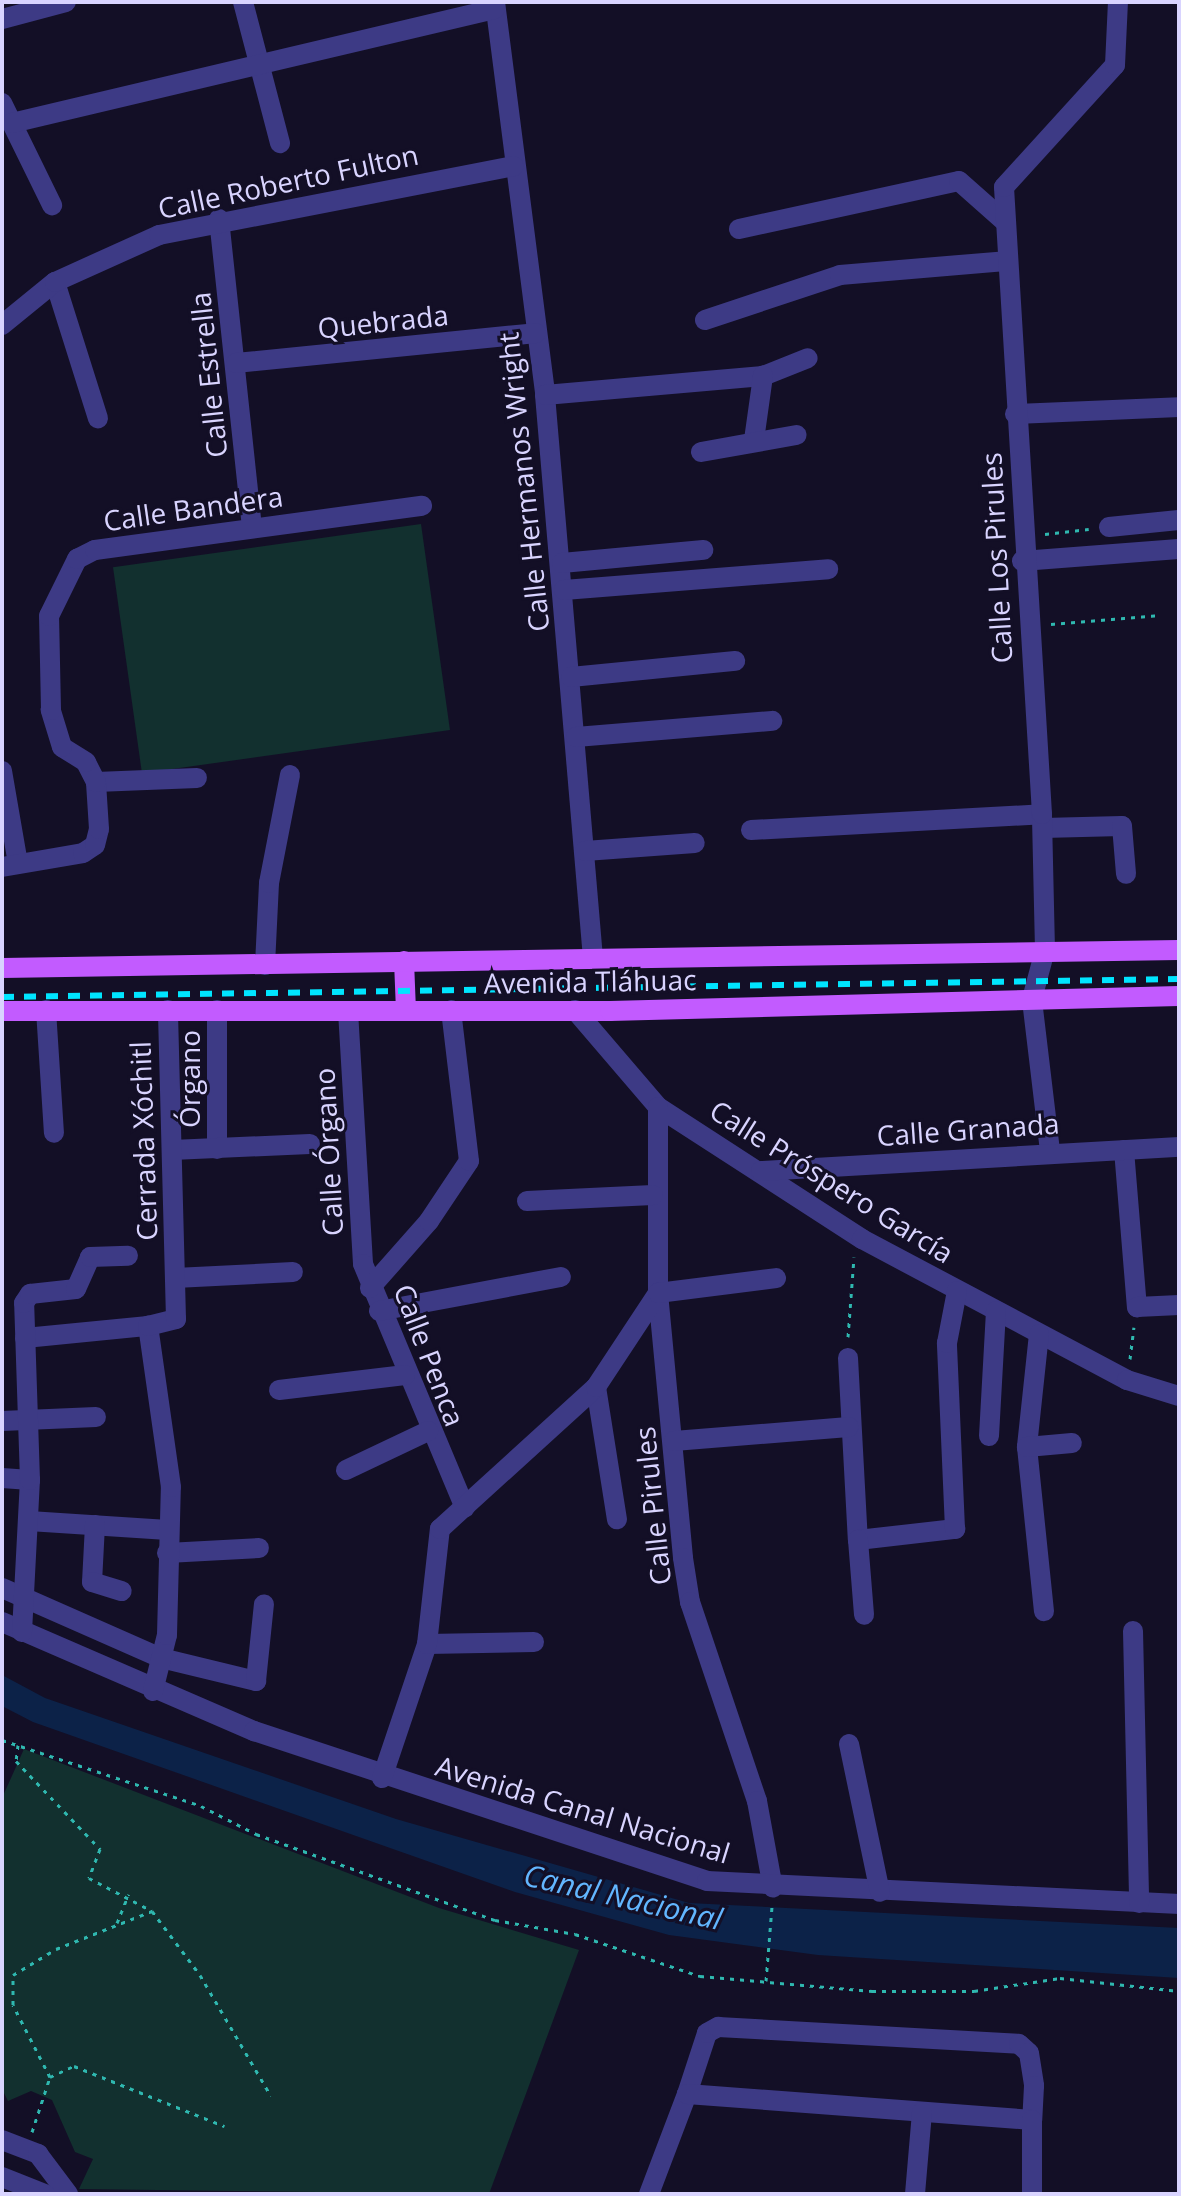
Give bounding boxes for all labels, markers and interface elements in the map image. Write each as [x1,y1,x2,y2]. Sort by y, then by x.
street label: Calle Roberto Fulton [155,137,421,225]
street label: Calle Estrella [183,291,233,459]
street label: Quebrada [316,297,450,345]
street label: Calle Hermanos Wright [491,331,555,633]
street label: Calle Los Pirules [974,452,1018,664]
street label: Calle Bandera [101,479,285,537]
street label: Avenida Tláhuac [483,962,697,1000]
street label: Órgano [172,1030,206,1128]
street label: Cerrada Xóchitl [123,1041,163,1241]
street label: Calle Órgano [307,1067,349,1237]
street label: Calle Próspero García [704,1092,960,1270]
street label: Calle Granada [875,1106,1061,1152]
street label: Calle Penca [388,1279,472,1431]
street label: Calle Pirules [627,1425,677,1587]
street label: Avenida Canal Nacional [432,1748,734,1870]
water label: Canal Nacional [520,1857,726,1937]

